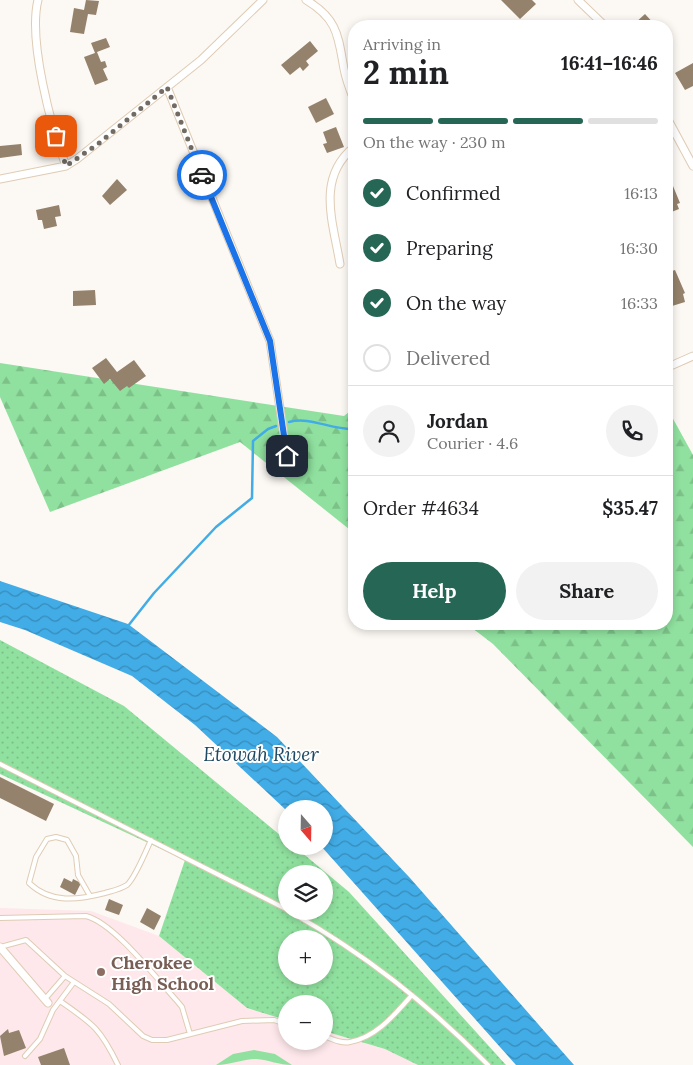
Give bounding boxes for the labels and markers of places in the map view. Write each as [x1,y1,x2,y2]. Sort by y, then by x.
pin [35,115,77,157]
pin [266,435,308,477]
place label: Cherokee High School [111,951,215,995]
marker: Cherokee High School [95,966,107,978]

